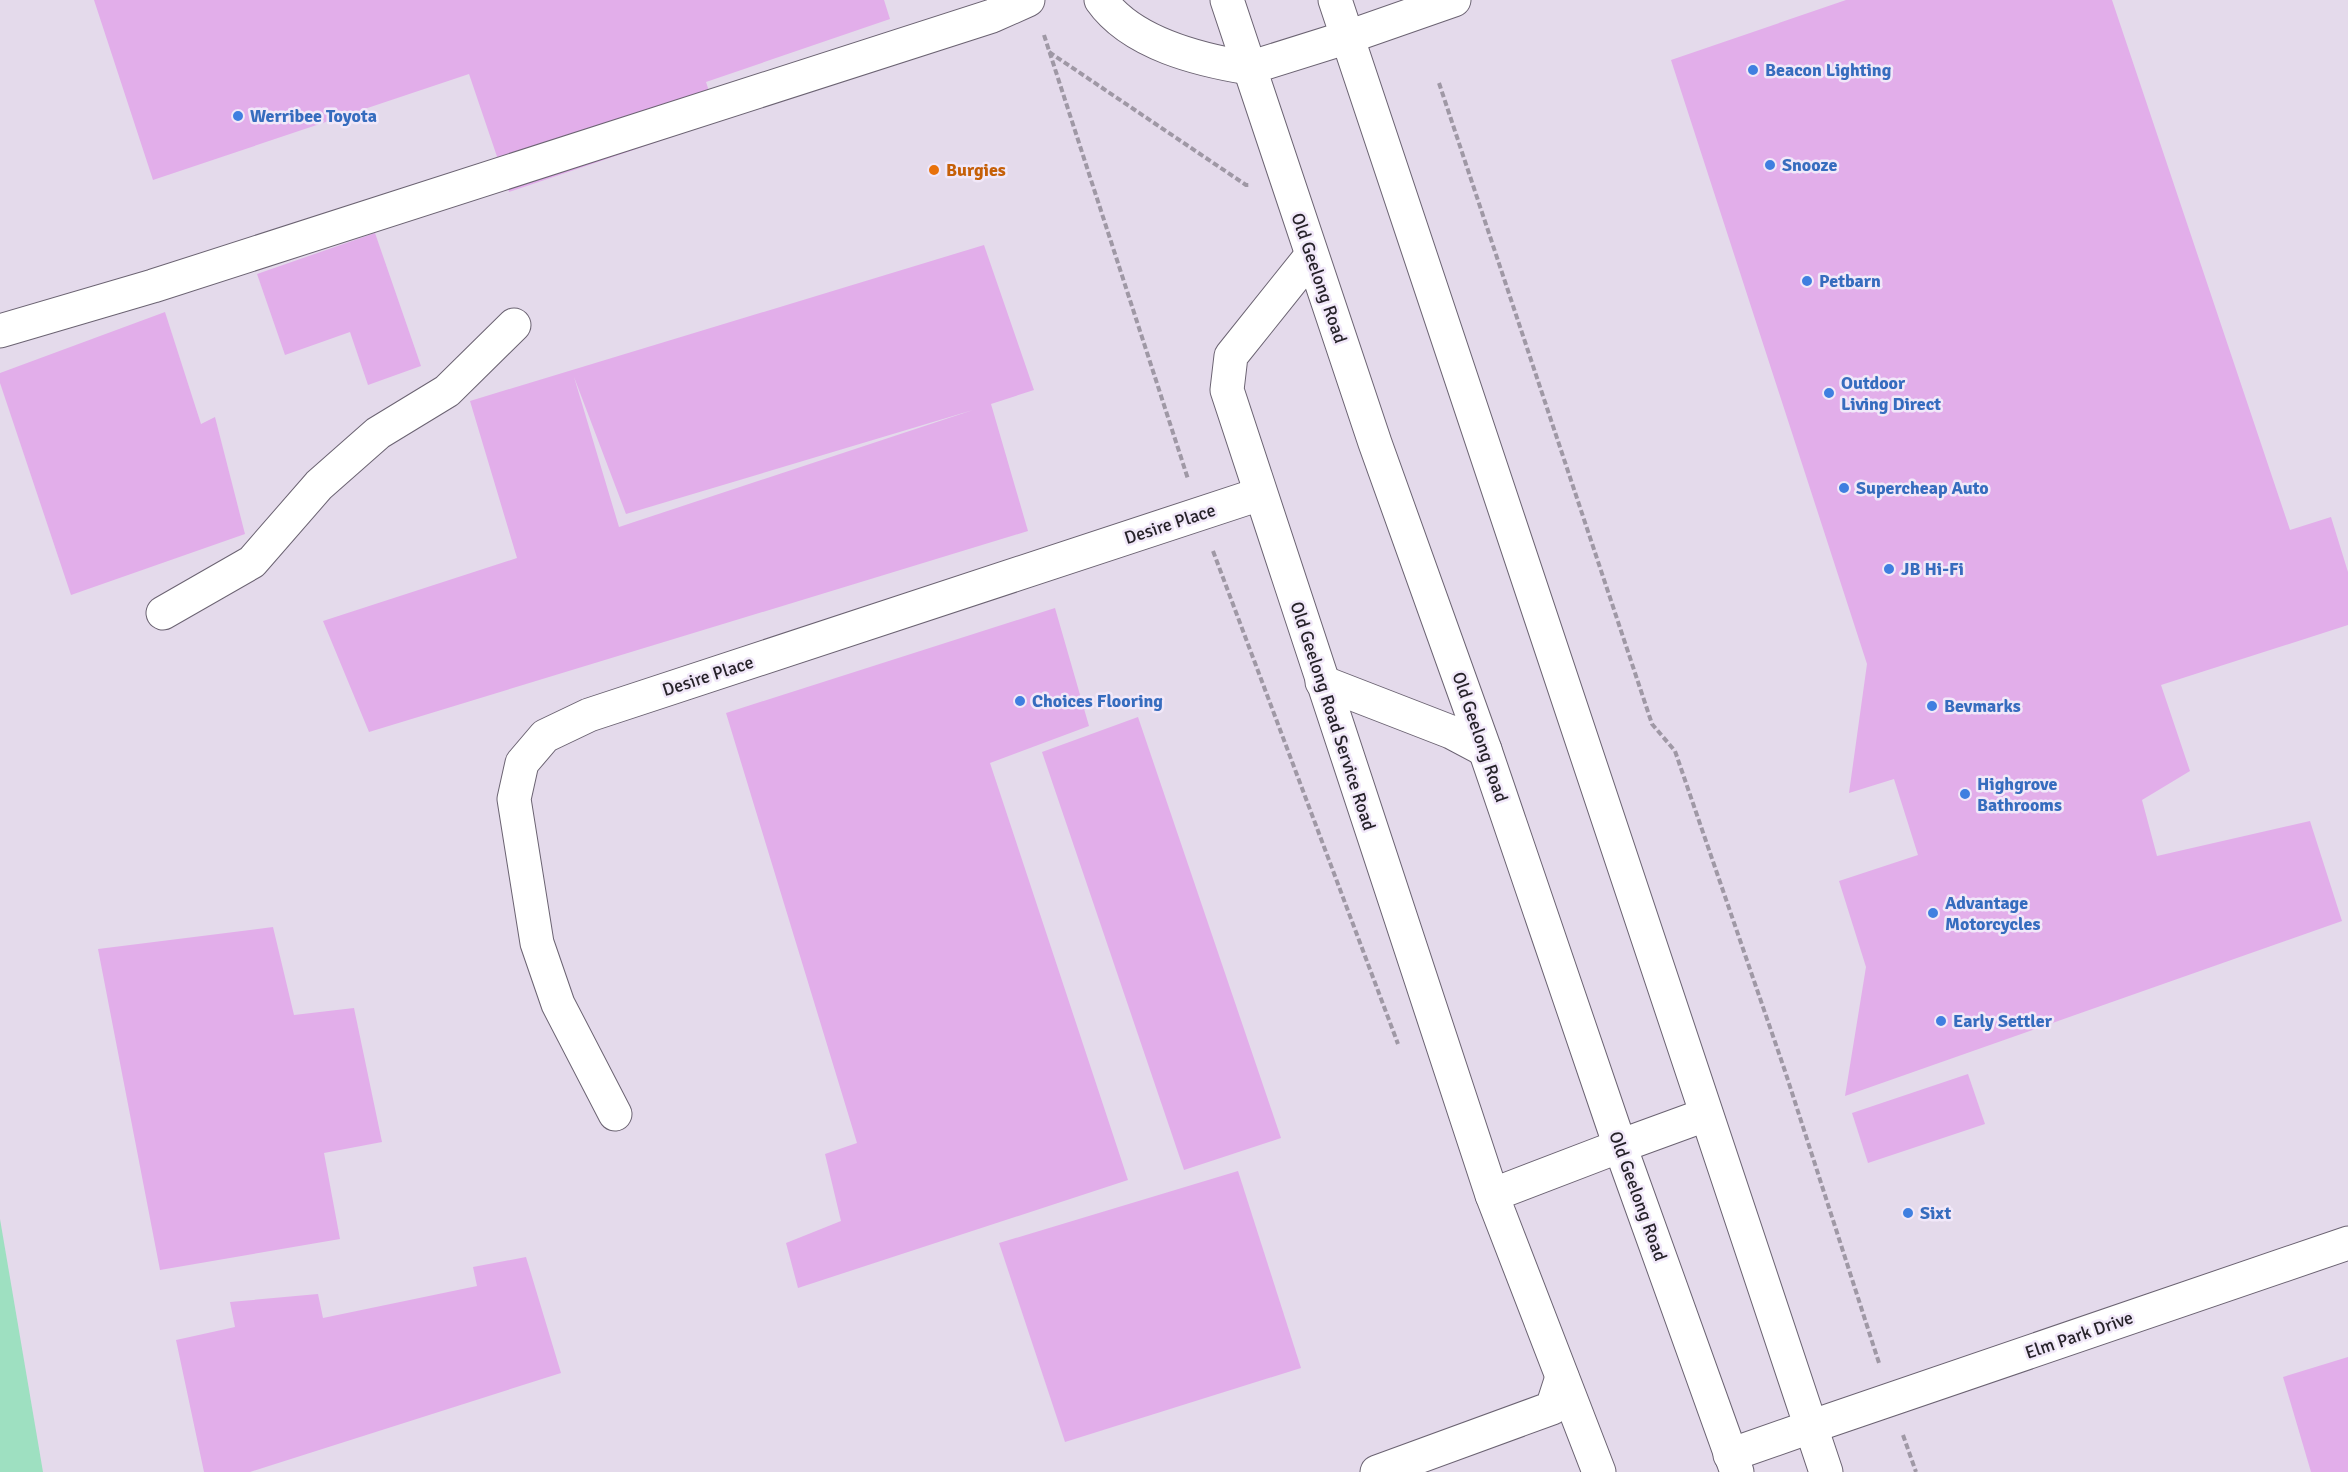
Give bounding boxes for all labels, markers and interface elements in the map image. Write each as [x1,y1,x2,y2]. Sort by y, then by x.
place label: Beacon Lighting [1765,59,1892,81]
marker: Beacon Lighting [1746,63,1760,77]
place label: Werribee Toyota [250,105,377,127]
marker: Werribee Toyota [231,109,245,123]
place label: Snooze [1782,154,1837,176]
marker: Snooze [1763,158,1777,172]
place label: Burgies [946,159,1006,181]
marker: Burgies [927,163,941,177]
street label: Old Geelong Road [1286,210,1352,346]
place label: Petbarn [1819,270,1881,292]
marker: Petbarn [1800,274,1814,288]
place label: Outdoor Living Direct [1841,372,1941,415]
marker: Outdoor Living Direct [1822,386,1836,400]
place label: Supercheap Auto [1856,477,1989,499]
marker: Supercheap Auto [1837,481,1851,495]
street label: Desire Place [1122,499,1218,549]
place label: JB Hi-Fi [1901,558,1964,580]
marker: JB Hi-Fi [1882,562,1896,576]
street label: Old Geelong Road Service Road [1286,599,1380,833]
street label: Desire Place [660,651,756,701]
street label: Old Geelong Road [1447,669,1513,805]
place label: Choices Flooring [1032,690,1163,712]
marker: Choices Flooring [1013,694,1027,708]
place label: Bevmarks [1944,695,2021,717]
marker: Bevmarks [1925,699,1939,713]
place label: Highgrove Bathrooms [1977,773,2062,816]
marker: Highgrove Bathrooms [1958,787,1972,801]
place label: Advantage Motorcycles [1945,892,2040,935]
marker: Advantage Motorcycles [1926,906,1940,920]
place label: Early Settler [1953,1010,2053,1032]
marker: Early Settler [1934,1014,1948,1028]
street label: Old Geelong Road [1604,1128,1672,1264]
place label: Sixt [1920,1202,1951,1224]
marker: Sixt [1901,1206,1915,1220]
street label: Elm Park Drive [2022,1306,2136,1364]

